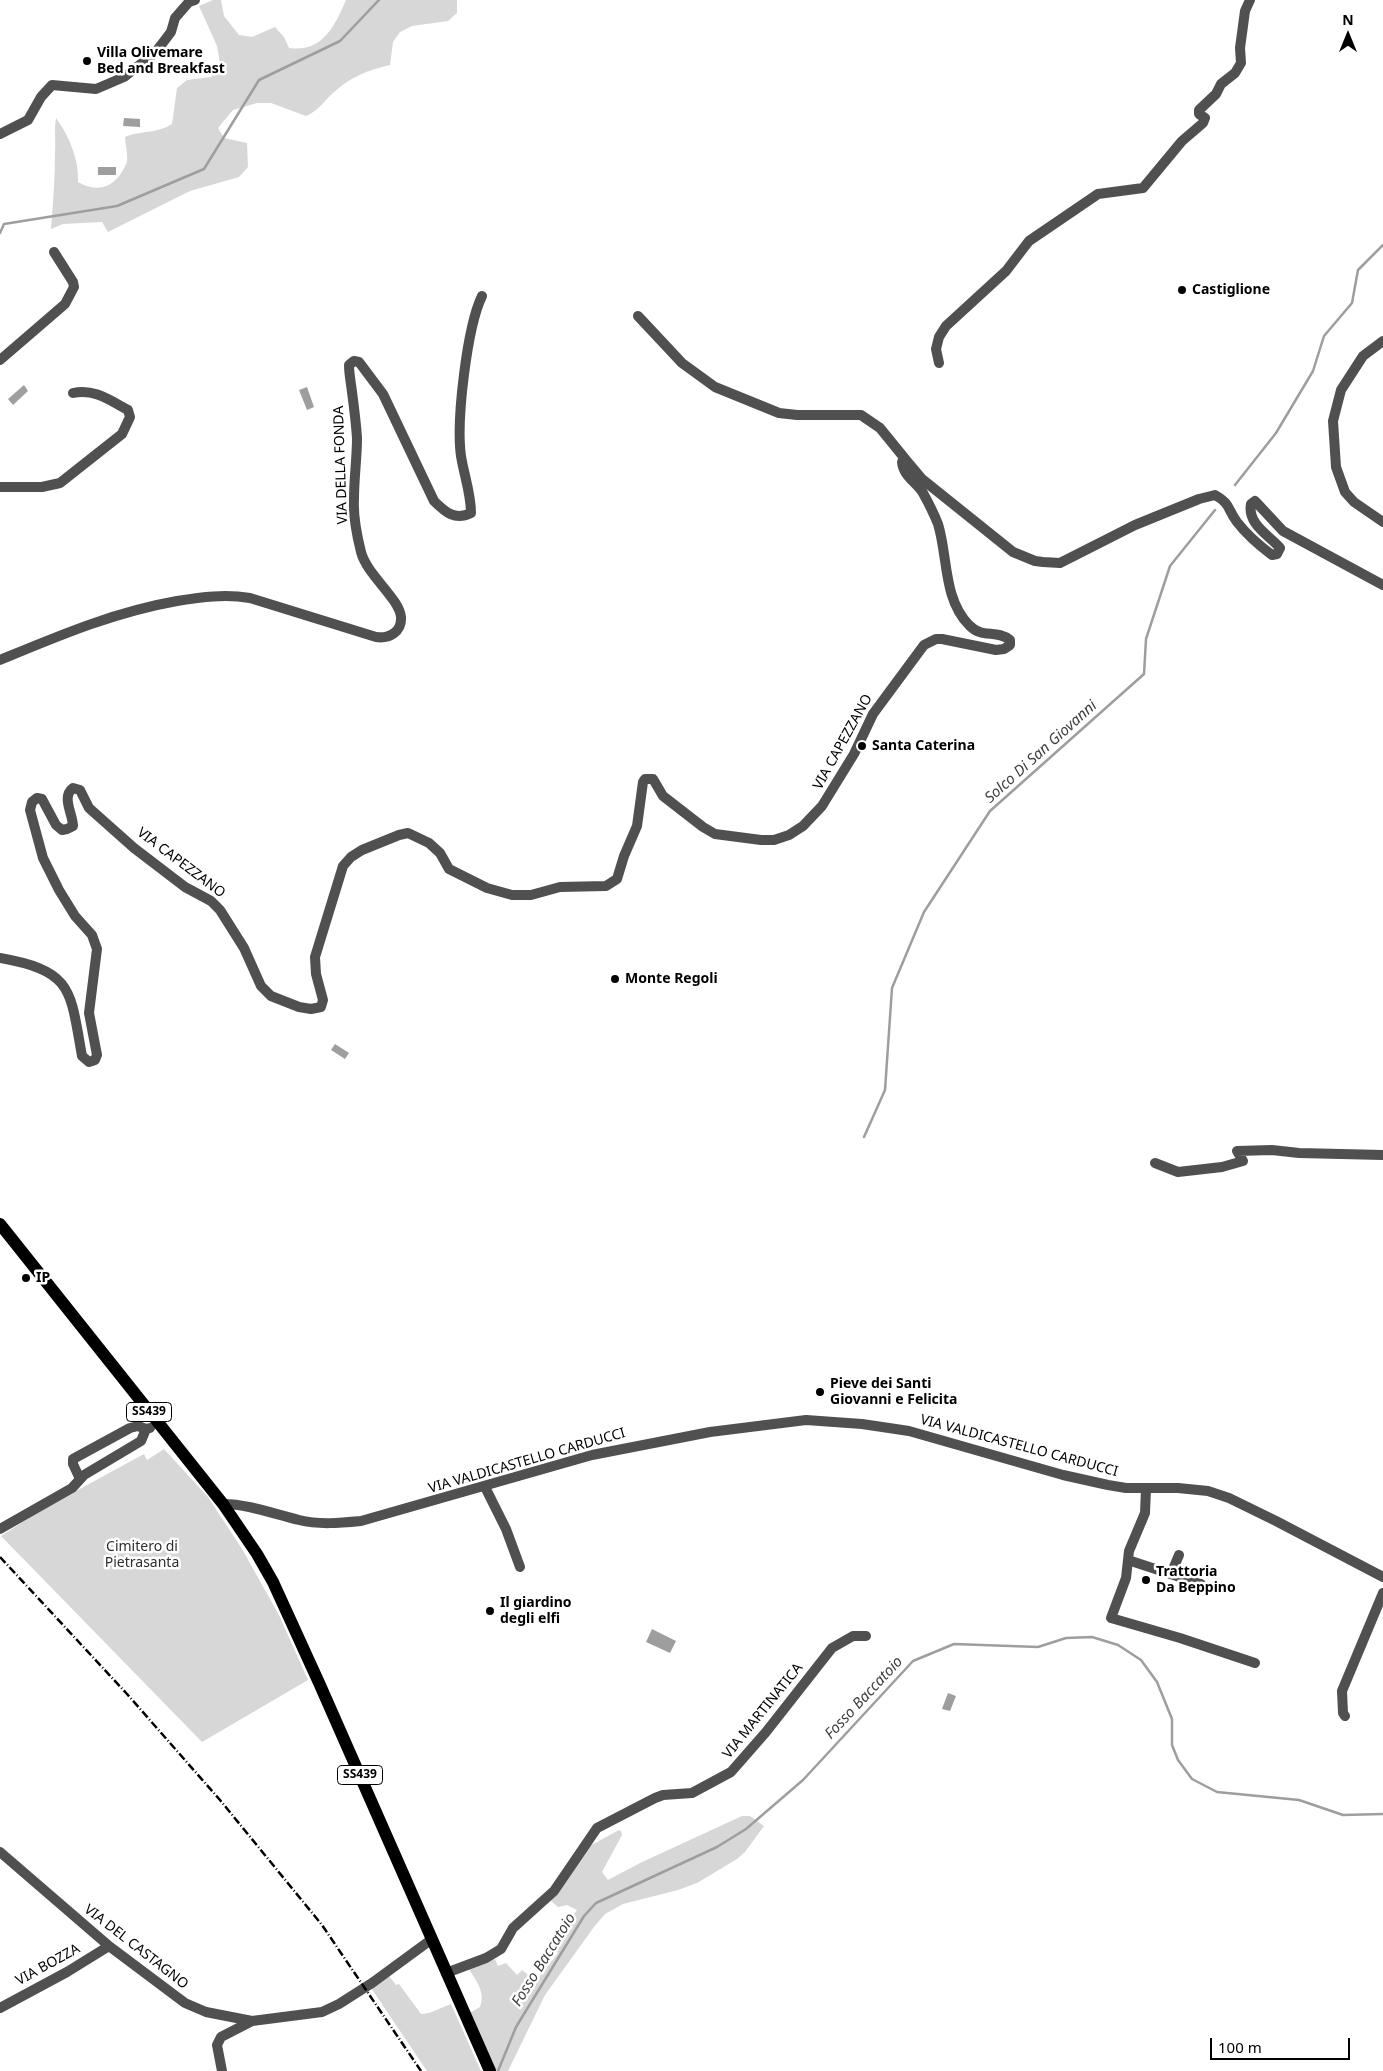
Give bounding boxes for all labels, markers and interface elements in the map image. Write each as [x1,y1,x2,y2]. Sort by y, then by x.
north arrow [1323,10,1373,60]
text: N [1342,10,1354,29]
place label: Villa Olivemare Bed and Breakfast [97,45,225,78]
marker: Villa Olivemare Bed and Breakfast [81,55,93,67]
place label: Castiglione [1192,282,1270,298]
marker: Castiglione [1176,284,1188,296]
street label: VIA DELLA FONDA [331,405,351,525]
street label: VIA CAPEZZANO [810,691,876,793]
water label: Solco Di San Giovanni [981,697,1101,807]
place label: Santa Caterina [872,738,975,754]
marker: Santa Caterina [856,740,868,752]
street label: VIA CAPEZZANO [133,824,229,902]
place label: Monte Regoli [625,971,718,987]
marker: Monte Regoli [609,973,621,985]
place label: IP [36,1270,50,1286]
marker: IP [20,1272,32,1284]
place label: Pieve dei Santi Giovanni e Felicita [830,1376,957,1408]
marker: Pieve dei Santi Giovanni e Felicita [814,1386,826,1398]
road number: SS439 [126,1402,172,1421]
street label: VIA VALDICASTELLO CARDUCCI [918,1411,1120,1481]
street label: VIA VALDICASTELLO CARDUCCI [427,1425,627,1497]
park label: Cimitero di Pietrasanta [105,1539,179,1571]
place label: Trattoria Da Beppino [1156,1564,1236,1596]
marker: Trattoria Da Beppino [1140,1574,1152,1586]
place label: Il giardino degli elfi [500,1595,572,1628]
marker: Il giardino degli elfi [484,1605,496,1617]
water label: Fosso Baccatoio [821,1653,907,1743]
street label: VIA MARTINATICA [719,1660,807,1762]
road number: SS439 [338,1766,382,1784]
street label: VIA DEL CASTAGNO [81,1901,191,1993]
water label: Fosso Baccatoio [508,1910,580,2010]
street label: VIA BOZZA [13,1941,83,1989]
scale bar [1213,2028,1353,2060]
text: 100 m [1218,2037,1262,2057]

